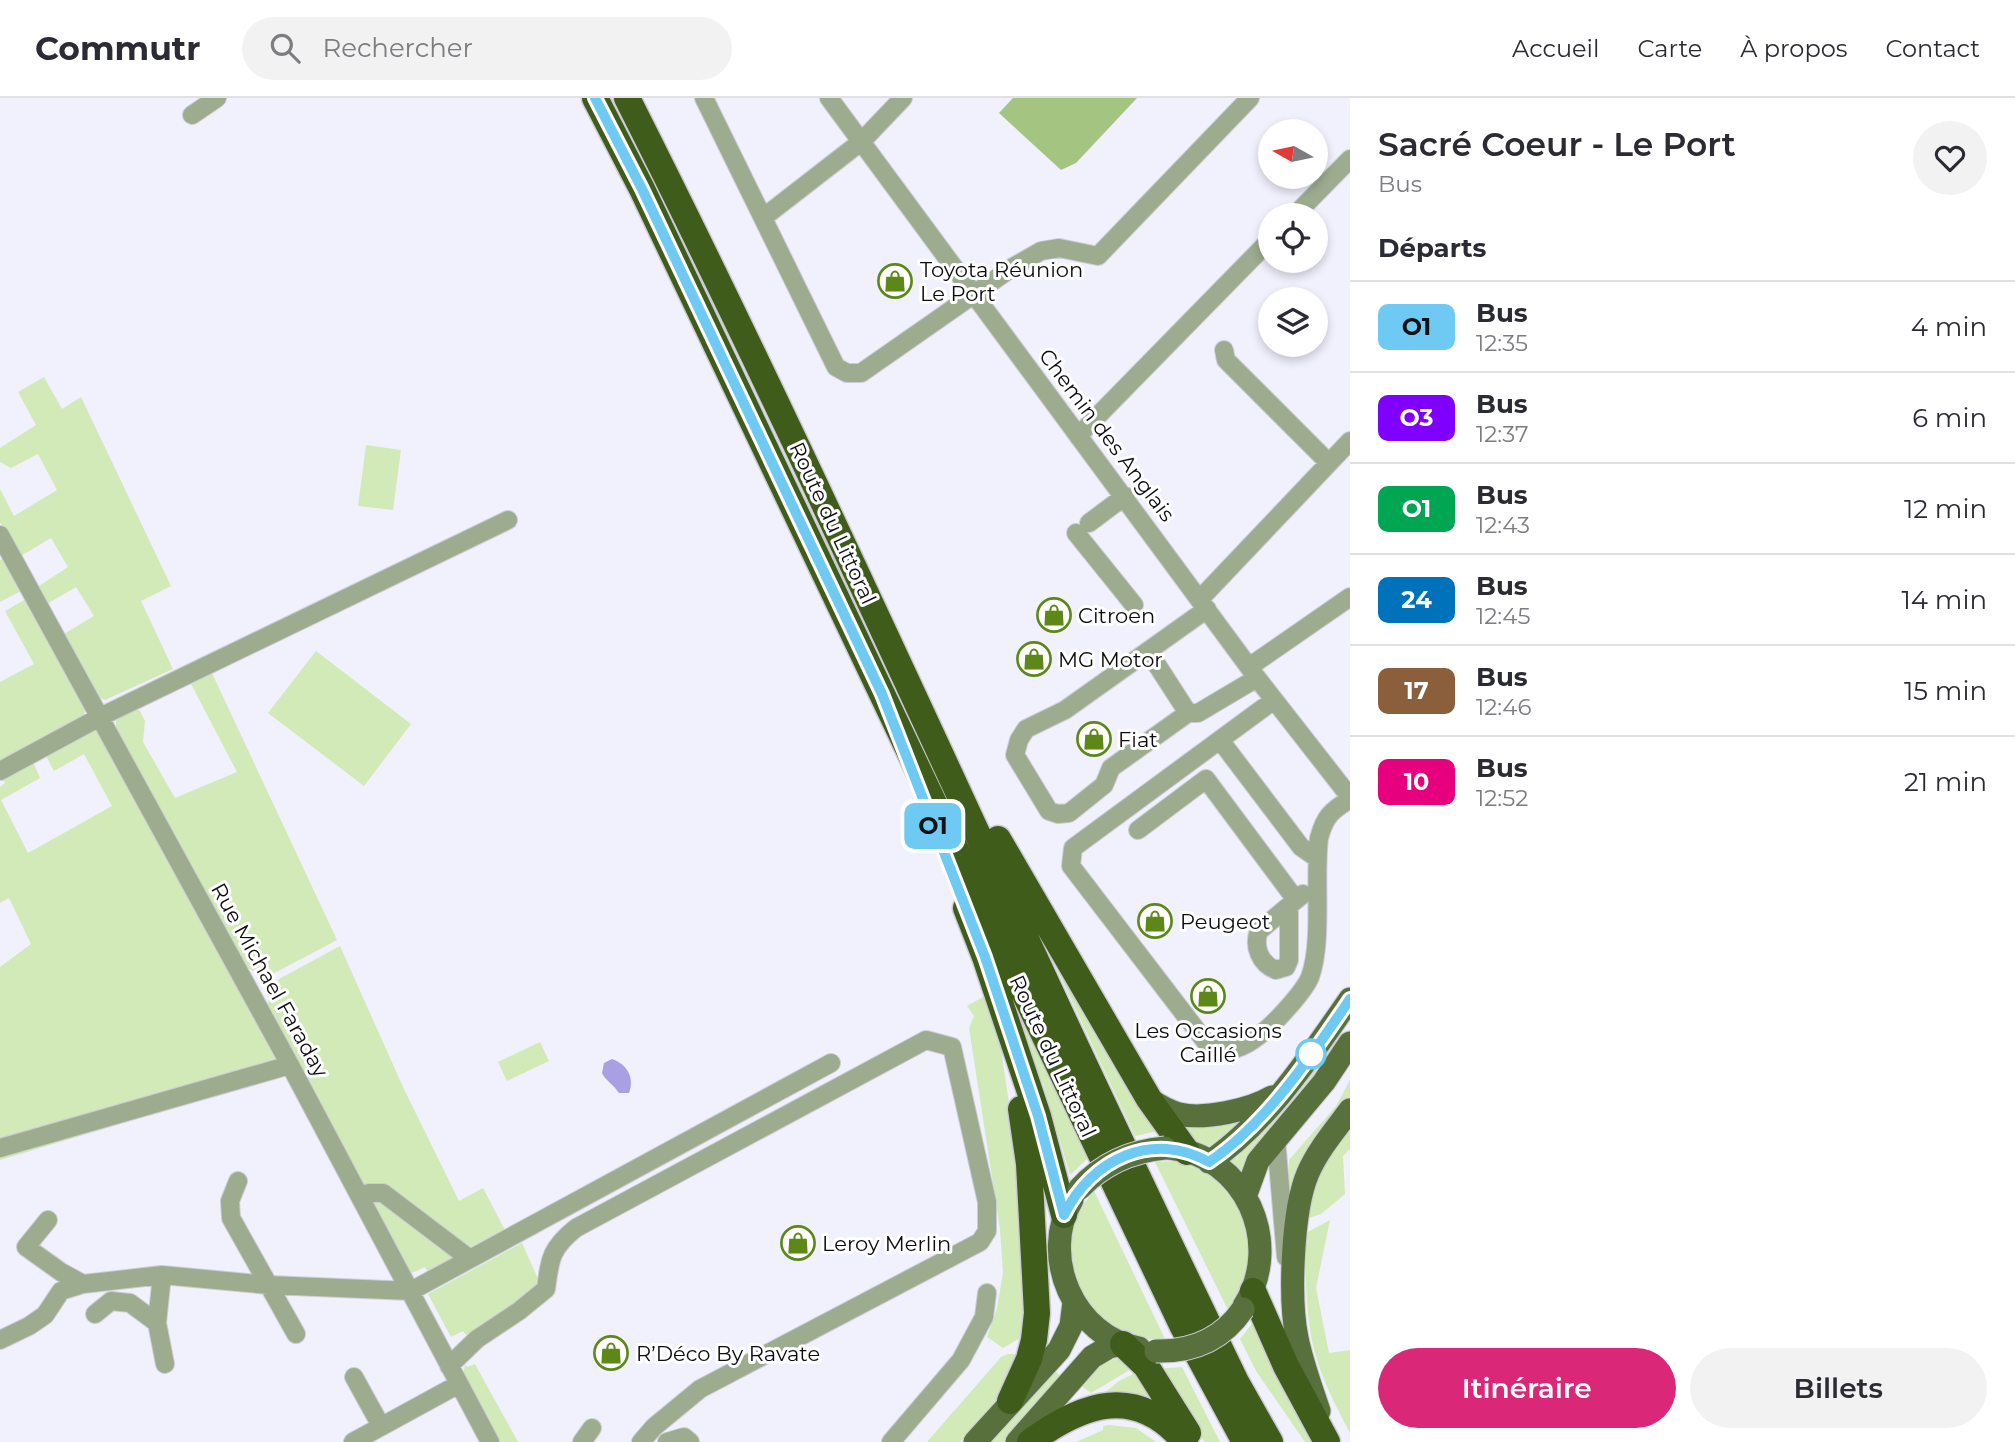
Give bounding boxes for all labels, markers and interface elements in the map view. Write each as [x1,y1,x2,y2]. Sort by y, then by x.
search box [242,17,732,80]
text: Commutr [35,28,200,68]
icon: search [266,29,304,67]
text: Rechercher [322,32,473,64]
text: Accueil [1512,34,1599,63]
text: Carte [1637,34,1702,63]
text: À propos [1740,34,1847,63]
text: Contact [1885,34,1980,63]
north arrow [1258,119,1328,189]
map controls [1258,119,1328,357]
button: heart [1913,121,1987,195]
text: Sacré Coeur - Le Port [1378,124,1736,164]
text: Bus [1378,170,1422,198]
button: locate [1258,203,1328,273]
text: Départs [1378,232,1486,264]
place label: Toyota Réunion Le Port [920,257,1083,306]
shop icon: Toyota Réunion Le Port [876,262,914,300]
button: layers [1258,287,1328,357]
text: Bus [1476,297,1528,329]
text: 4 min [1911,311,1987,343]
text: O1 [1402,312,1431,341]
text: 12:35 [1476,329,1528,357]
street label: Chemin des Anglais [1034,344,1180,526]
text: Bus [1476,388,1528,420]
text: 6 min [1912,402,1987,434]
text: O3 [1399,403,1434,432]
text: 12:37 [1476,420,1528,448]
street label: Route du Littoral [785,438,881,608]
text: Bus [1476,479,1528,511]
text: 12 min [1904,493,1987,525]
text: O1 [1402,494,1431,523]
text: 12:43 [1476,511,1530,539]
text: Bus [1476,570,1528,602]
text: 14 min [1901,584,1987,616]
text: 24 [1401,585,1432,614]
shop icon: Citroen [1035,596,1073,634]
text: 12:45 [1476,602,1530,630]
place label: Citroen [1078,603,1155,628]
shop icon: MG Motor [1015,640,1053,678]
place label: MG Motor [1058,647,1163,672]
text: Bus [1476,661,1528,693]
text: 15 min [1904,675,1987,707]
text: 17 [1404,676,1429,705]
text: 12:46 [1476,693,1531,721]
shop icon: Fiat [1075,720,1113,758]
place label: Fiat [1118,727,1158,752]
text: Bus [1476,752,1528,784]
text: 21 min [1904,766,1987,798]
text: 10 [1404,767,1429,796]
text: 12:52 [1476,784,1528,812]
line badge: O1 [902,803,964,849]
text: O1 [918,811,948,840]
street label: Rue Michael Faraday [206,879,334,1082]
shop icon: Peugeot [1136,902,1174,940]
place label: Peugeot [1180,909,1270,934]
street label: Route du Littoral [1005,971,1101,1141]
shop icon: Les Occasions Caillé [1189,977,1227,1015]
place label: Les Occasions Caillé [1134,1018,1282,1067]
unlabelled marker [1296,1039,1326,1069]
shop icon: Leroy Merlin [779,1224,817,1262]
place label: Leroy Merlin [822,1231,951,1256]
shop icon: R’Déco By Ravate [592,1334,630,1372]
place label: R’Déco By Ravate [636,1341,820,1366]
button: Itinéraire [1378,1348,1676,1428]
button: Billets [1690,1348,1987,1428]

